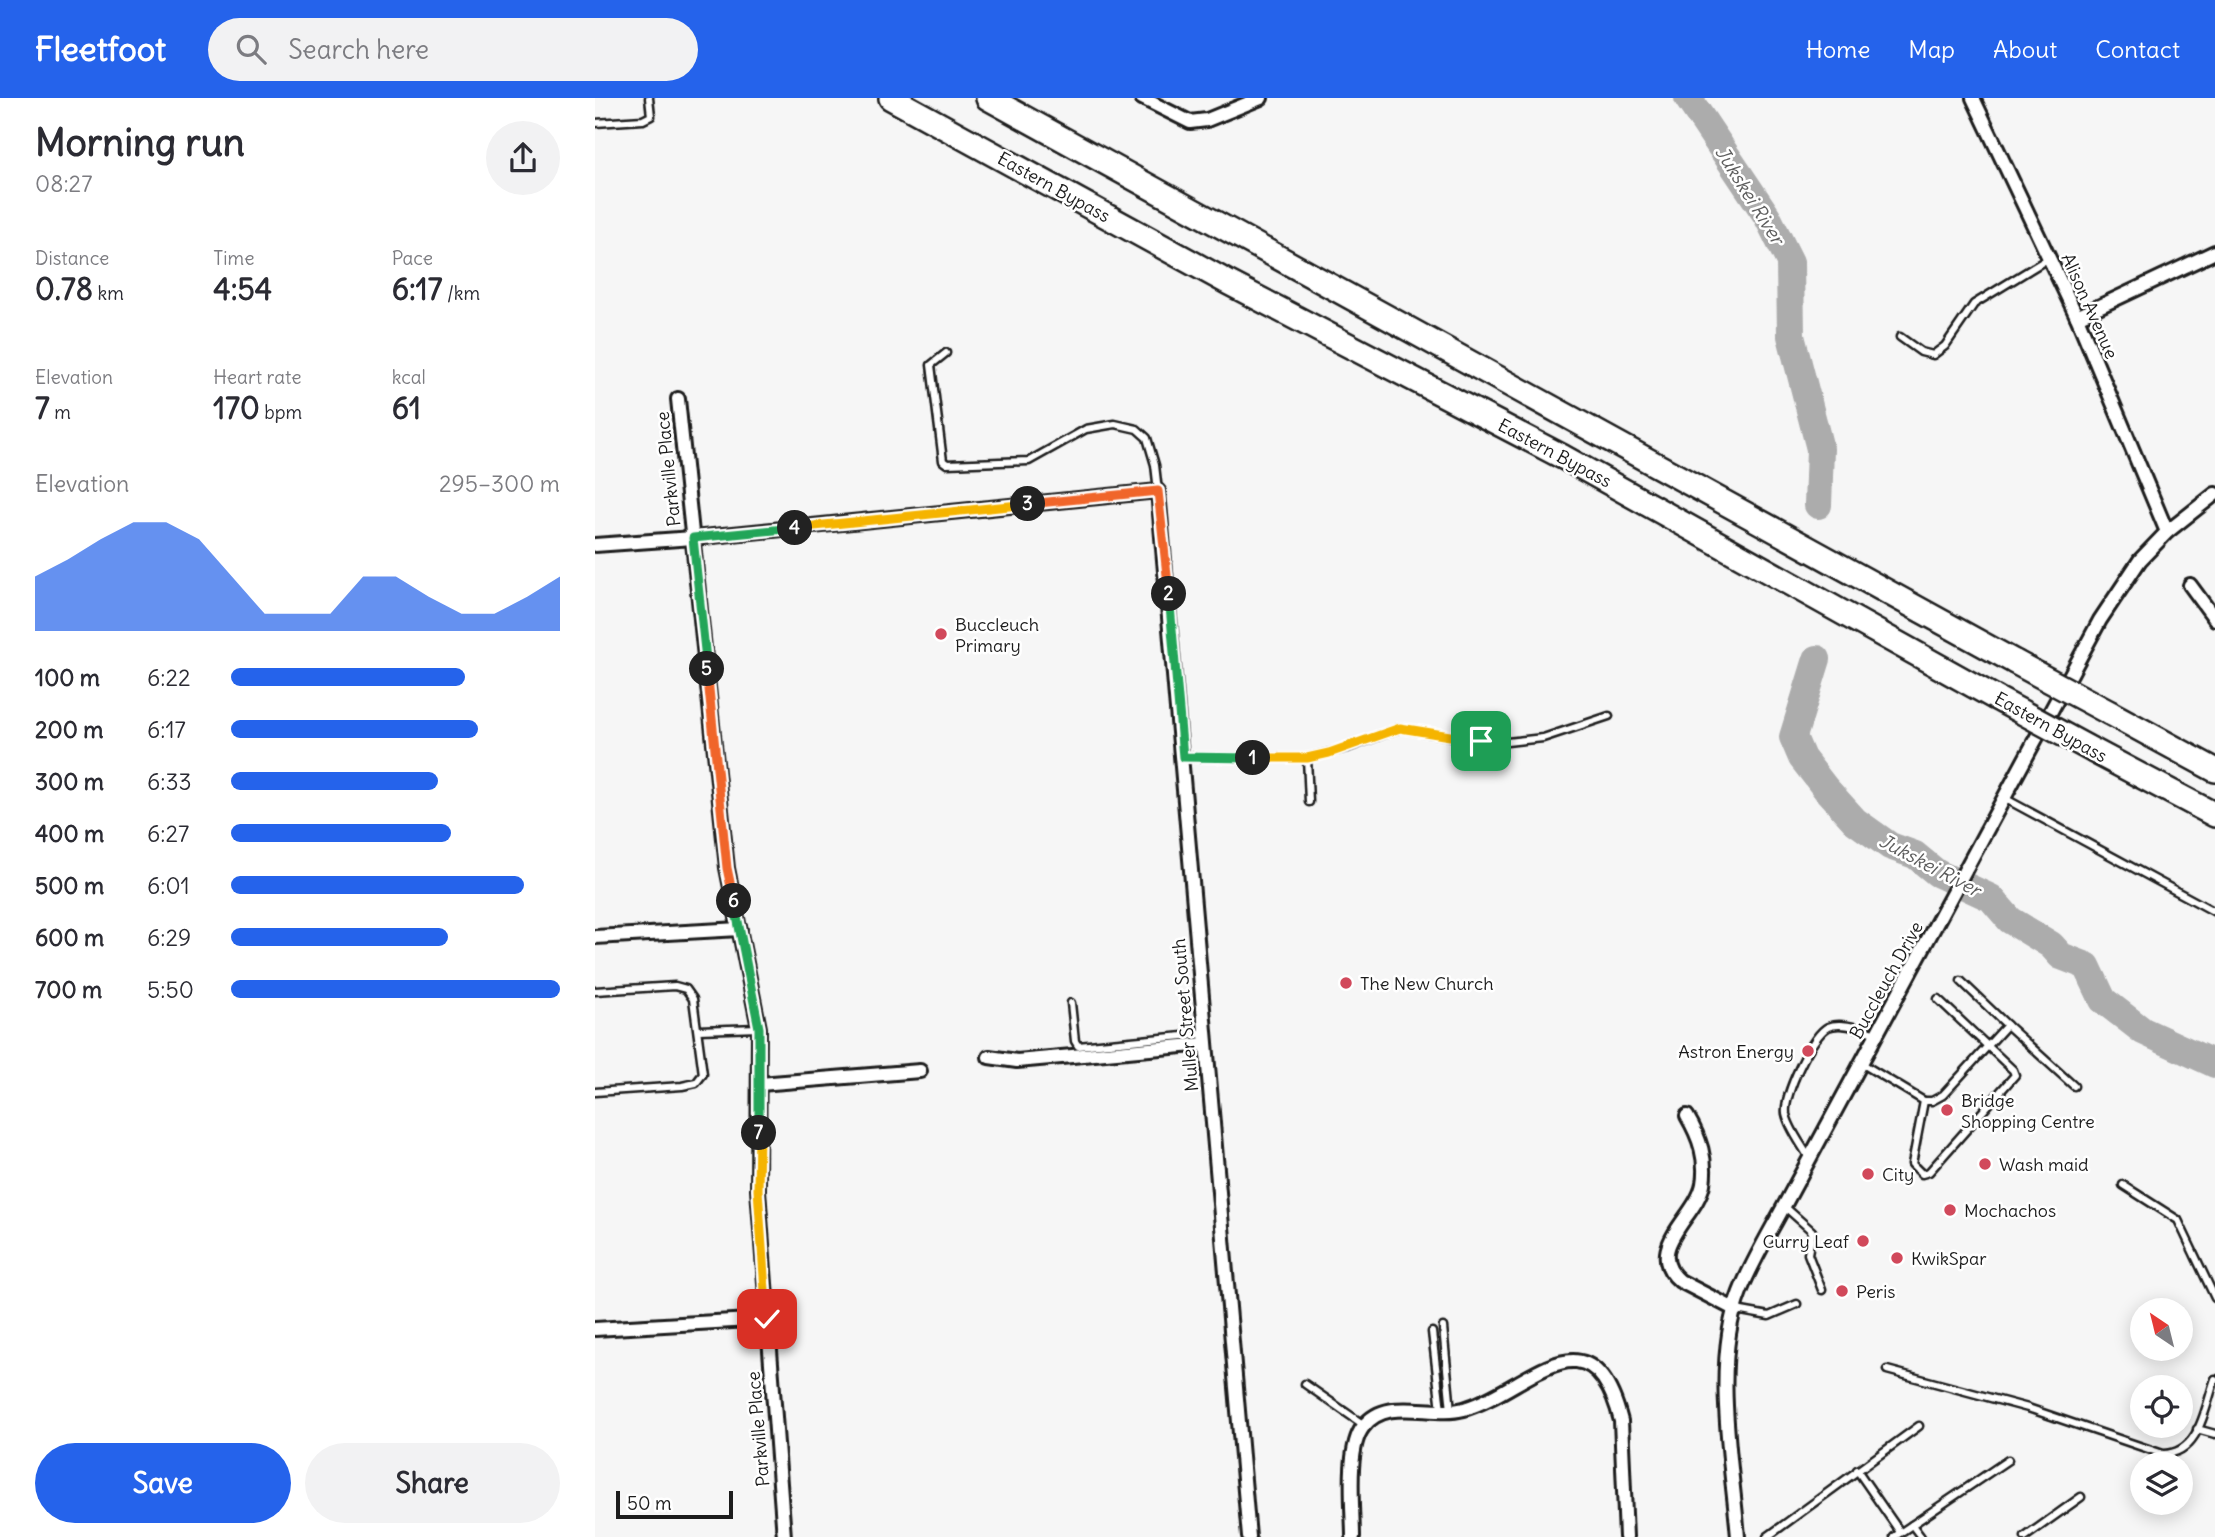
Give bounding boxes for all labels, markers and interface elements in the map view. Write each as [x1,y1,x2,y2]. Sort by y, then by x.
search box [208,18,698,81]
text: Fleetfoot [35,28,166,70]
icon: search [232,30,270,68]
text: Search here [288,33,429,66]
text: Home [1806,34,1870,64]
text: Map [1908,34,1955,64]
text: About [1993,34,2057,64]
text: Contact [2095,34,2180,64]
text: Morning run [35,119,245,166]
button: share [486,121,560,195]
water label: Jukskei River [1710,142,1791,250]
street label: Eastern Bypass [994,147,1114,227]
text: 08:27 [35,169,92,198]
text: Distance [35,246,109,270]
text: Time [213,246,254,270]
text: Pace [392,246,433,270]
street label: Alison Avenue [2057,250,2123,362]
text: 0.78 [35,270,93,308]
text: 4:54 [213,270,272,308]
text: 6:17 [392,270,442,308]
text: km [93,281,124,305]
text: /km [442,281,480,305]
text: Elevation [35,365,113,389]
text: Heart rate [213,365,301,389]
text: kcal [392,365,426,389]
text: 7 [35,389,50,427]
text: 170 [213,389,260,427]
text: 61 [392,389,421,427]
text: m [50,400,71,424]
text: bpm [260,400,302,424]
street label: Parkville Place [651,410,685,528]
street label: Eastern Bypass [1494,413,1616,493]
text: Elevation [35,469,129,498]
text: 295–300 m [439,469,560,498]
pin: 3 [1011,486,1045,522]
text: 3 [1022,491,1033,515]
pin: 4 [777,510,813,546]
text: 4 [789,515,800,539]
pin: 2 [1151,576,1187,612]
text: 2 [1163,581,1174,605]
place label: Buccleuch Primary [955,613,1039,657]
marker: Buccleuch Primary [933,626,949,642]
pin: 5 [689,652,725,686]
text: 5 [701,656,712,680]
text: 100 m [35,663,100,692]
text: 6:22 [147,663,191,692]
street label: Eastern Bypass [1991,687,2111,767]
pin [1451,711,1511,771]
text: 200 m [35,715,104,744]
text: 6:17 [147,715,186,744]
icon: arrive [1462,722,1500,760]
pin: 1 [1235,740,1271,776]
text: 1 [1249,745,1256,769]
text: 300 m [35,767,104,796]
text: 6:33 [147,767,192,796]
text: 400 m [35,819,104,848]
text: 6:27 [147,819,189,848]
water label: Jukskei River [1875,828,1987,903]
text: 500 m [35,871,104,900]
text: 6:01 [147,871,190,900]
pin: 6 [717,884,751,918]
text: 6 [728,888,739,912]
street label: Buccleuch Drive [1844,917,1928,1043]
text: 600 m [35,923,104,952]
text: 6:29 [147,923,191,952]
street label: Muller Street South [1167,937,1203,1093]
place label: The New Church [1360,972,1494,995]
text: 700 m [35,975,102,1004]
text: 5:50 [147,975,194,1004]
marker: The New Church [1338,975,1354,991]
place label: Astron Energy [1678,1040,1794,1063]
marker: Astron Energy [1800,1043,1816,1059]
place label: Bridge Shopping Centre [1961,1089,2095,1133]
marker: Bridge Shopping Centre [1939,1102,1955,1118]
pin: 7 [741,1116,777,1150]
text: 7 [754,1120,763,1144]
place label: Wash maid [1999,1153,2089,1176]
marker: Wash maid [1977,1156,1993,1172]
place label: City [1882,1163,1914,1186]
marker: City [1860,1166,1876,1182]
place label: Mochachos [1964,1199,2056,1222]
marker: Mochachos [1942,1202,1958,1218]
place label: Curry Leaf [1763,1230,1850,1253]
marker: Curry Leaf [1855,1233,1871,1249]
place label: KwikSpar [1911,1247,1987,1270]
marker: KwikSpar [1889,1250,1905,1266]
place label: Peris [1856,1280,1895,1303]
marker: Peris [1834,1283,1850,1299]
pin [737,1289,797,1349]
north arrow [2130,1298,2193,1362]
map controls [2130,1298,2193,1515]
icon: check [748,1300,786,1338]
street label: Parkville Place [742,1370,774,1488]
button: locate [2130,1375,2193,1438]
button: Save [35,1443,291,1523]
button: Share [305,1443,560,1523]
button: layers [2130,1452,2193,1515]
scale bar [616,1488,733,1520]
text: 50 m [627,1491,672,1515]

